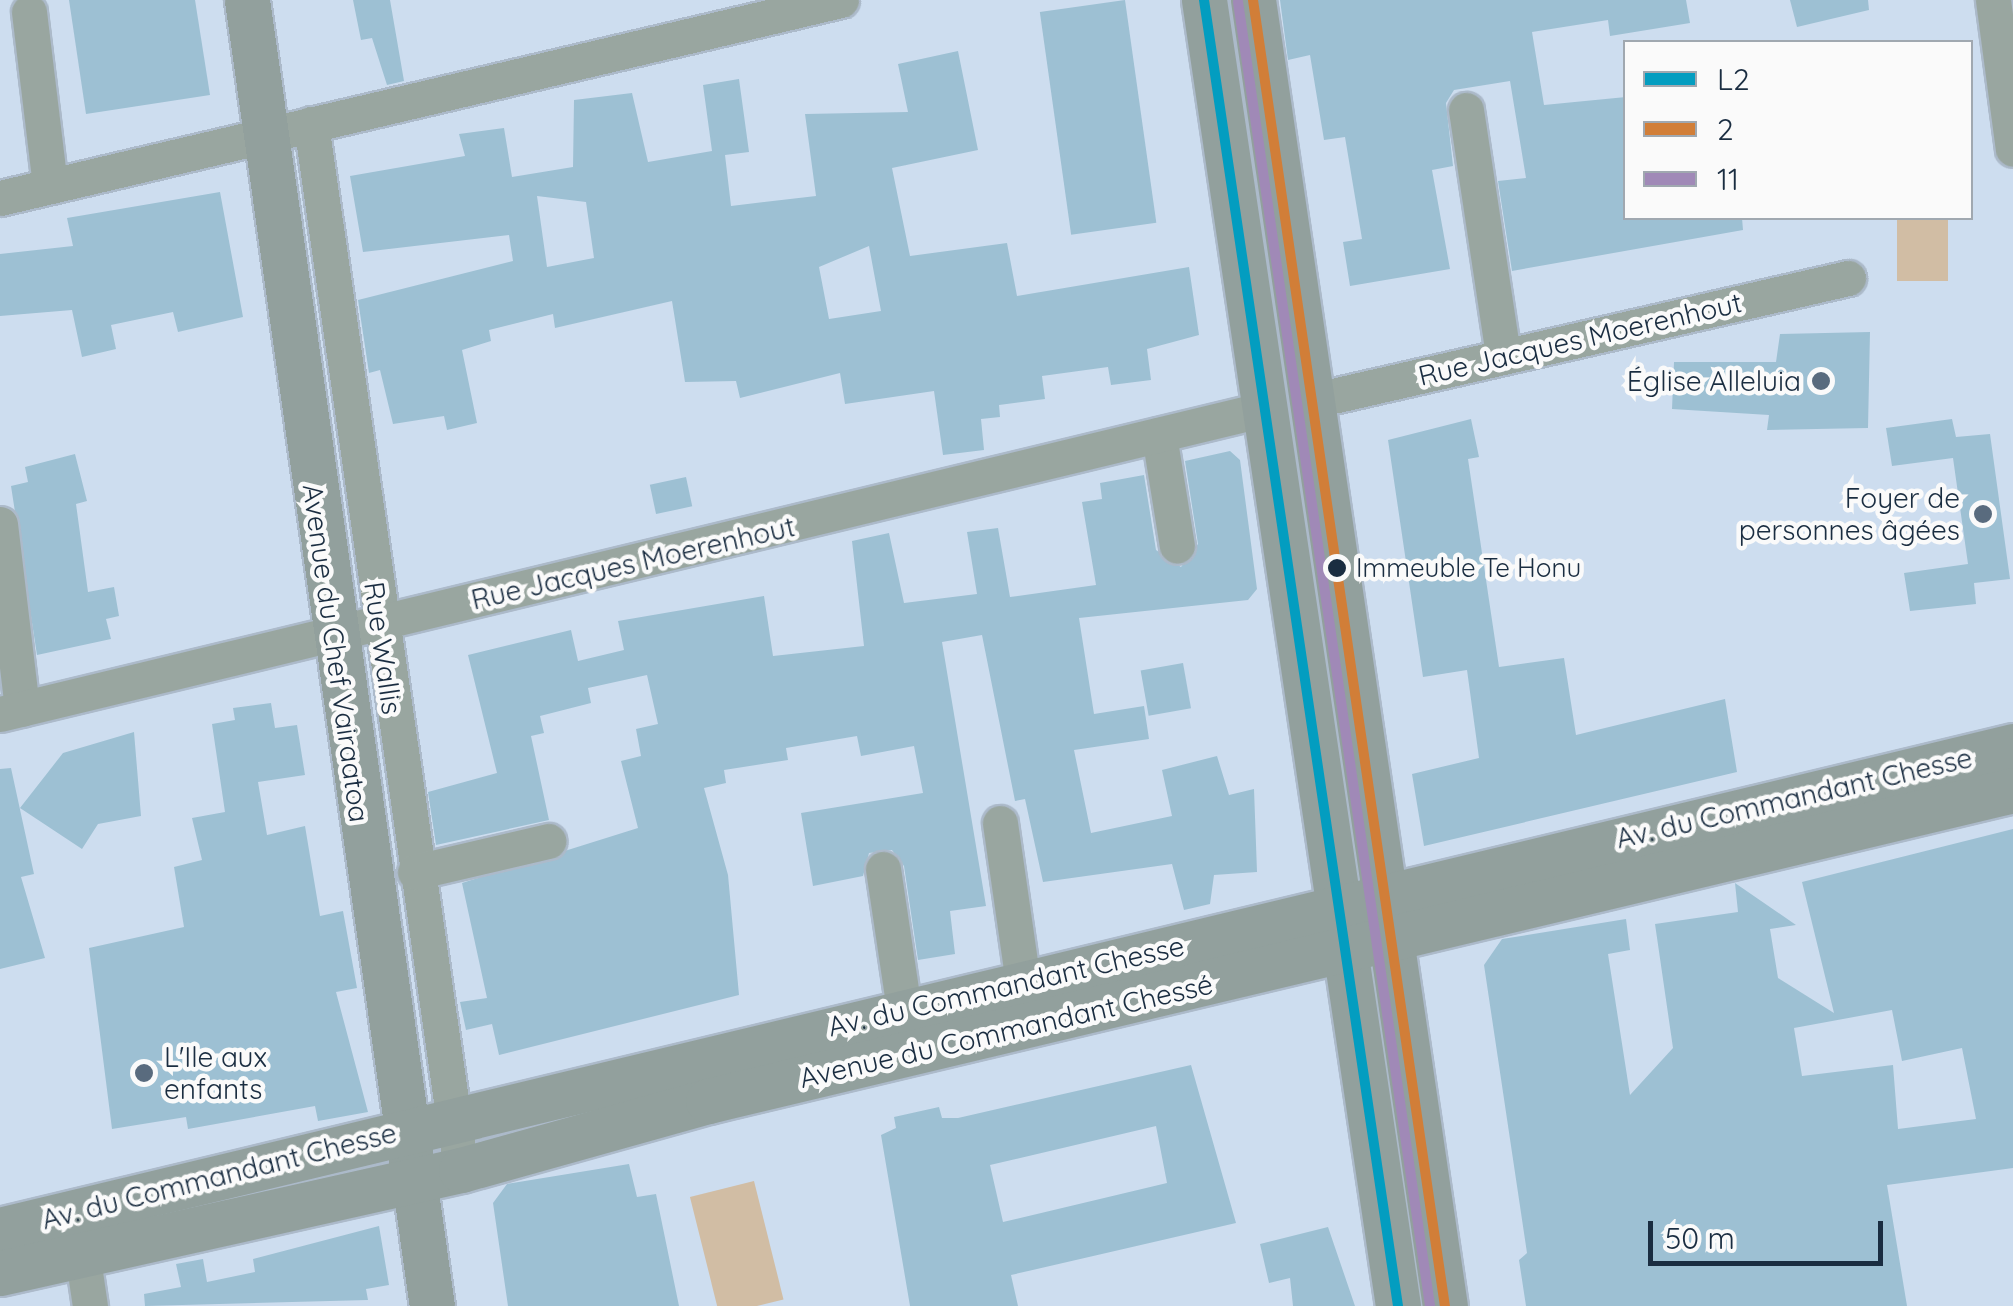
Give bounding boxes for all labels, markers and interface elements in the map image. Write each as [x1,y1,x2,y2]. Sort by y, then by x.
legend [1623,40,1973,220]
text: L2 [1717,60,1750,98]
text: 2 [1717,110,1734,148]
text: 11 [1717,160,1739,198]
street label: Rue Jacques Moerenhout [1415,285,1745,393]
place label: Église Alleluia [1627,364,1801,398]
marker: Église Alleluia [1810,370,1832,392]
place label: Foyer de personnes âgées [1739,481,1960,547]
street label: Avenue du Chef Vairaatoa [296,482,376,824]
marker: Foyer de personnes âgées [1970,501,1996,527]
street label: Rue Jacques Moerenhout [468,509,798,617]
place label: Immeuble Te Honu [1356,552,1581,584]
marker: Immeuble Te Honu [1327,558,1347,578]
street label: Rue Wallis [357,579,409,717]
street label: Av. du Commandant Chesse [1613,741,1975,855]
street label: Av. du Commandant Chesse [825,929,1187,1043]
street label: Avenue du Commandant Chessé [796,967,1216,1095]
place label: L'Ile aux enfants [164,1040,267,1106]
marker: L'Ile aux enfants [133,1062,155,1084]
street label: Av. du Commandant Chesse [38,1116,400,1236]
scale bar [1653,1201,1888,1263]
text: 50 m [1665,1219,1735,1257]

